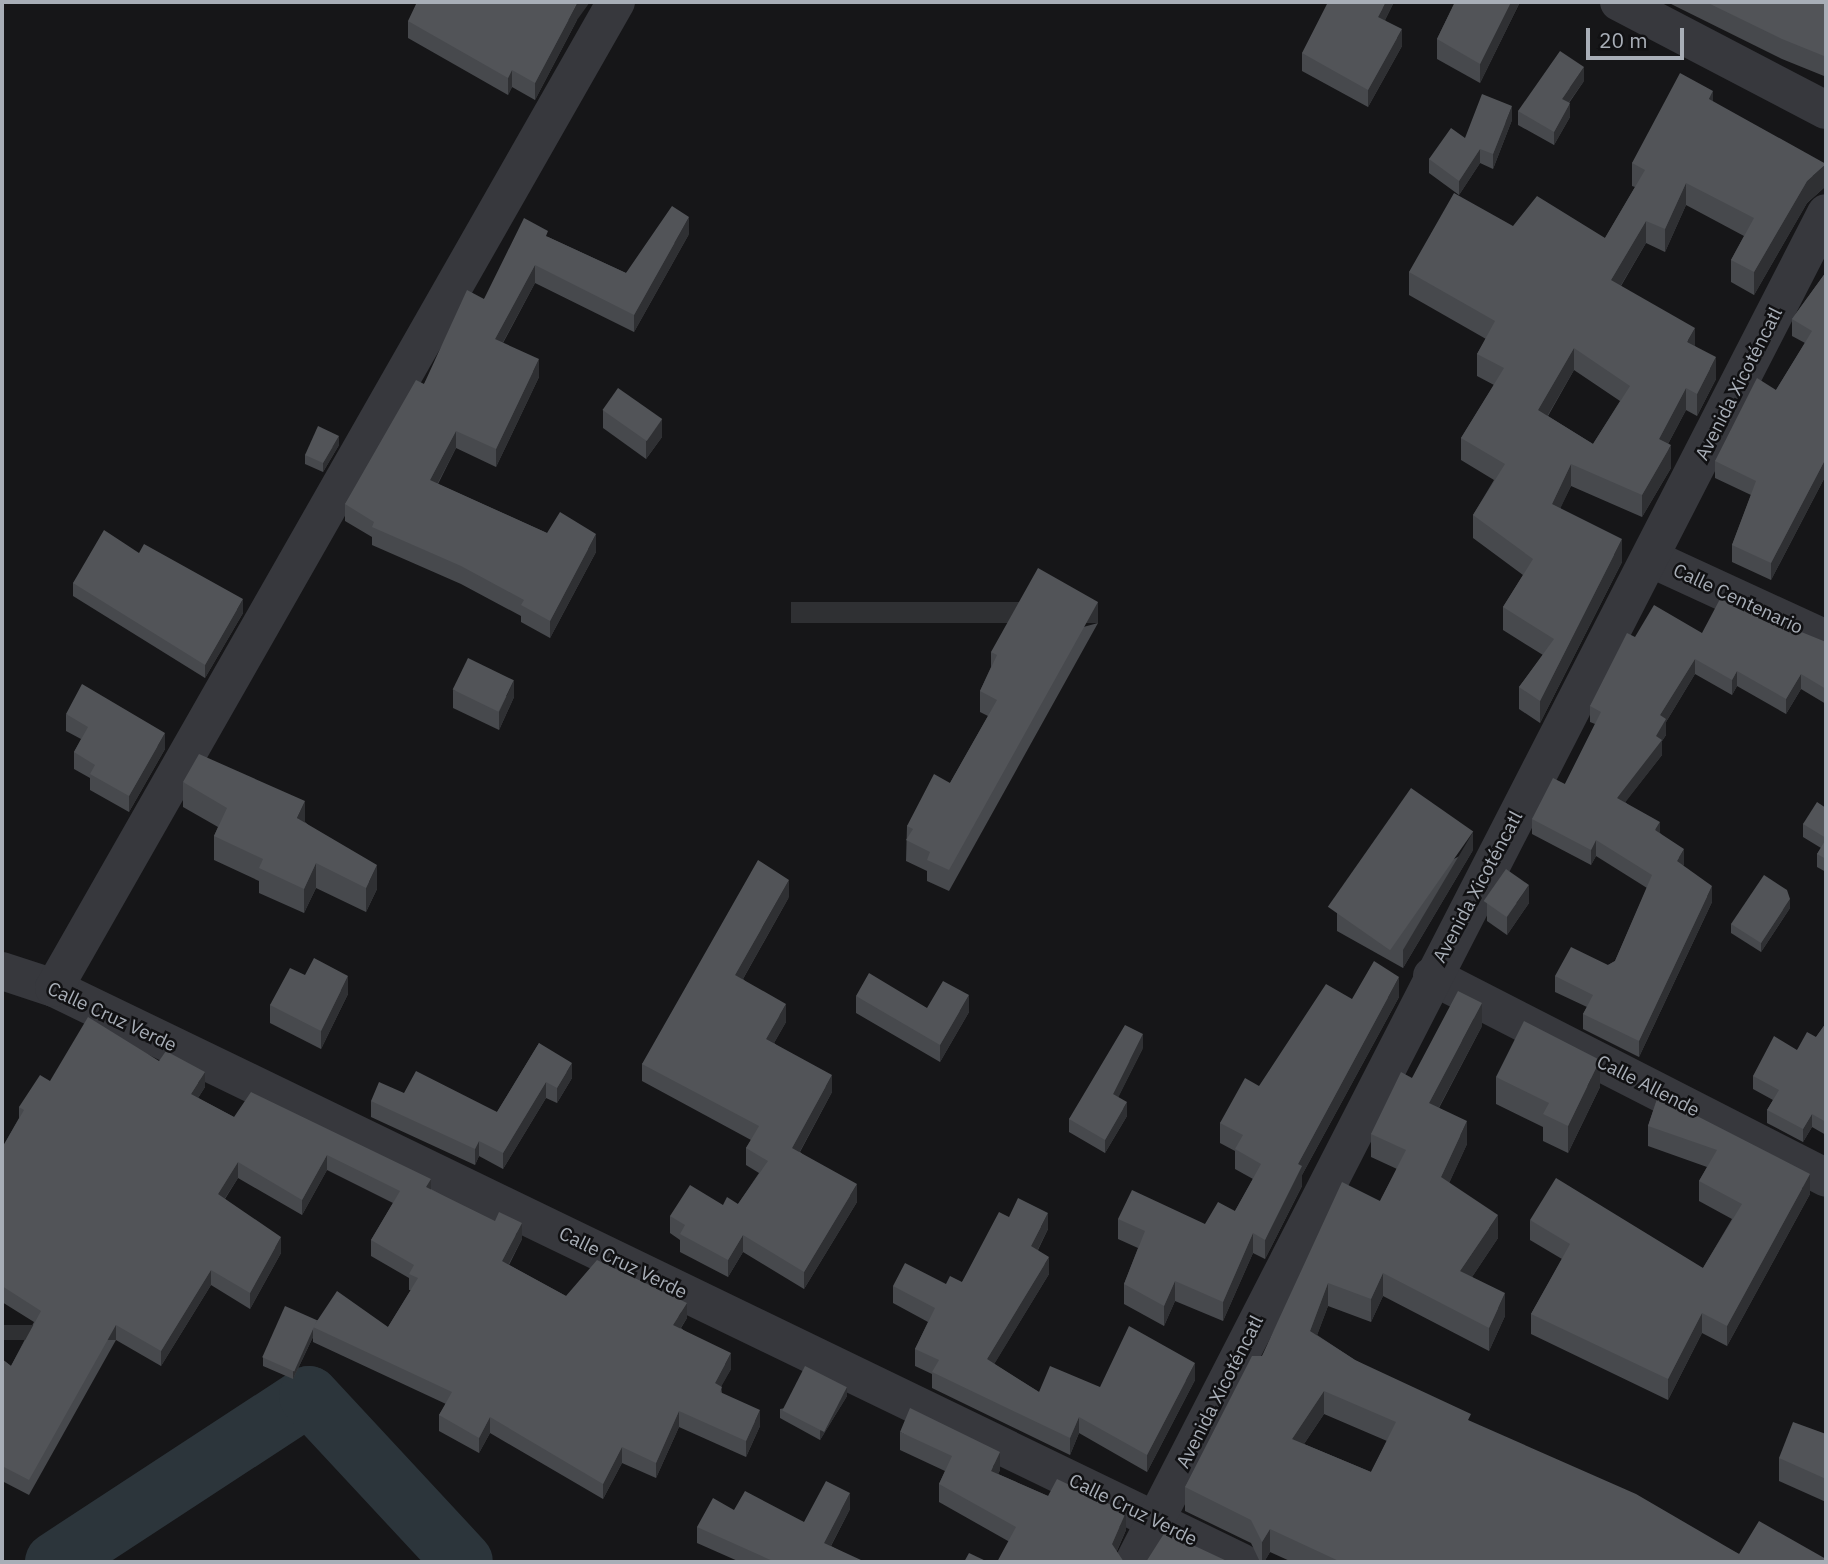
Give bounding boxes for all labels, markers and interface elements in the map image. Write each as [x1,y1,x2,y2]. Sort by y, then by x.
scale bar [1590,14,1688,58]
text: 20 m [1599,26,1648,54]
street label: Avenida Xicoténcatl [1691,304,1787,464]
street label: Calle Centenario [1670,559,1806,639]
street label: Avenida Xicoténcatl [1428,807,1528,967]
street label: Calle Cruz Verde [44,977,180,1057]
street label: Calle Allende [1593,1050,1703,1122]
street label: Calle Cruz Verde [555,1222,691,1304]
street label: Avenida Xicoténcatl [1172,1312,1268,1472]
street label: Calle Cruz Verde [1065,1469,1201,1551]

